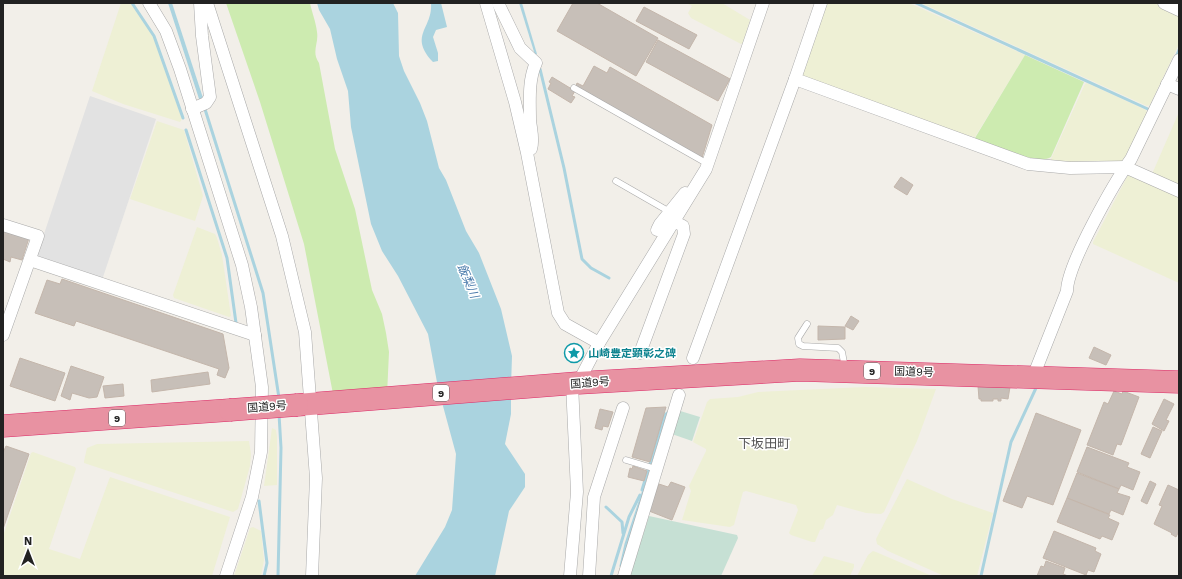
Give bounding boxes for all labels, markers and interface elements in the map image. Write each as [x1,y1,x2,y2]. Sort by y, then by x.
water label: 飯梨川 [455,262,482,302]
place icon: 山崎豊定顕彰之碑 [563,342,585,364]
place label: 山崎豊定顕彰之碑 [588,347,676,360]
road number: 9 [864,363,880,379]
street label: 国道9号 [894,365,934,379]
street label: 国道9号 [570,375,610,391]
road number: 9 [433,385,449,401]
street label: 国道9号 [247,399,287,415]
road number: 9 [109,410,125,426]
district label: 下坂田町 [738,436,790,451]
north arrow [8,531,48,571]
text: N [24,535,32,548]

